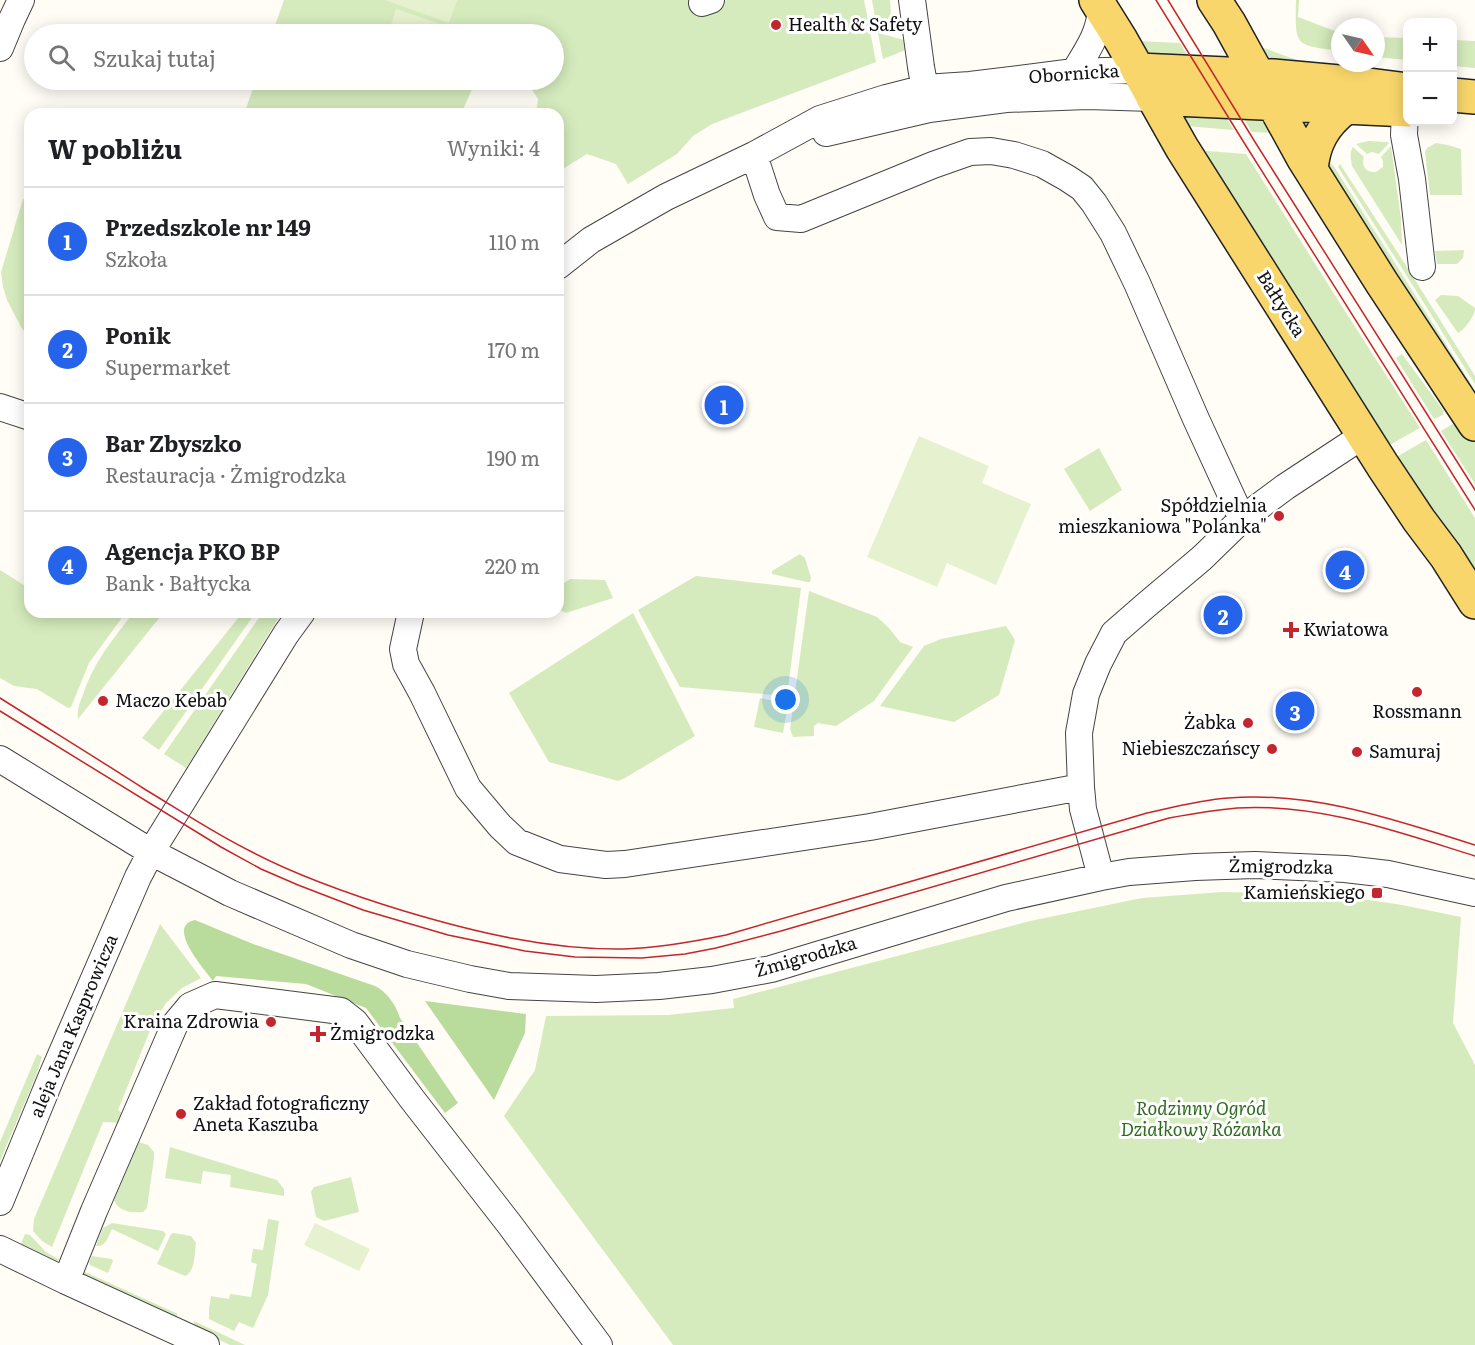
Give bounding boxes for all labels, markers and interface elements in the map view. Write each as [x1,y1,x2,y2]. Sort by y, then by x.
place label: Health & Safety [788,10,923,37]
marker: Health & Safety [769,18,783,32]
north arrow [1331,18,1385,72]
map controls [1403,18,1457,126]
button: + [1403,18,1457,72]
search box [24,24,564,90]
icon: search [45,41,78,74]
text: Szukaj tutaj [93,41,216,74]
street label: Obornicka [1028,56,1120,89]
button: − [1403,72,1457,126]
text: W pobliżu [48,128,182,167]
text: Wyniki: 4 [447,132,540,162]
text: Przedszkole nr 149 [105,210,311,243]
text: 1 [63,226,72,256]
text: 110 m [489,226,540,256]
text: Szkoła [105,243,168,273]
street label: Bałtycka [1251,265,1313,342]
text: Ponik [105,318,171,351]
text: 2 [62,334,73,364]
text: 170 m [487,334,540,364]
text: Supermarket [105,351,231,381]
pin: 1 [704,382,744,428]
text: Bar Zbyszko [105,426,242,459]
text: 3 [62,442,73,472]
text: 190 m [486,442,540,472]
text: Restauracja · Żmigrodzka [105,459,346,489]
place label: Spółdzielnia mieszkaniowa "Polanka" [1058,491,1267,539]
marker: Spółdzielnia mieszkaniowa "Polanka" [1272,509,1286,523]
text: Agencja PKO BP [105,534,280,567]
pin: 4 [1326,548,1364,592]
text: 4 [61,550,74,580]
text: 220 m [485,550,540,580]
text: Bank · Bałtycka [105,567,251,597]
pin: 2 [1204,592,1242,638]
place label: Kwiatowa [1303,615,1389,642]
marker: Kwiatowa [1284,623,1298,637]
your location [771,685,800,714]
marker: Rossmann [1410,685,1424,699]
place label: Maczo Kebab [115,686,227,713]
pin: 3 [1276,688,1314,734]
marker: Maczo Kebab [96,694,110,708]
place label: Rossmann [1372,697,1462,724]
place label: Żabka [1184,708,1236,735]
marker: Żabka [1241,716,1255,730]
place label: Niebieszczańscy [1121,734,1261,761]
place label: Samuraj [1369,737,1441,764]
marker: Niebieszczańscy [1265,742,1279,756]
marker: Samuraj [1350,745,1364,759]
street label: Żmigrodzka [1228,851,1334,880]
place label: Kamieńskiego [1243,878,1365,905]
marker: Kamieńskiego [1370,886,1384,900]
street label: Żmigrodzka [752,928,860,983]
street label: aleja Jana Kasprowicza [22,929,124,1121]
place label: Kraina Zdrowia [123,1007,259,1034]
marker: Kraina Zdrowia [264,1015,278,1029]
place label: Żmigrodzka [330,1019,435,1046]
marker: Żmigrodzka [311,1027,325,1041]
place label: Zakład fotograficzny Aneta Kaszuba [193,1089,370,1137]
park label: Rodzinny Ogród Działkowy Różanka [1121,1094,1282,1142]
marker: Zakład fotograficzny Aneta Kaszuba [174,1107,188,1121]

